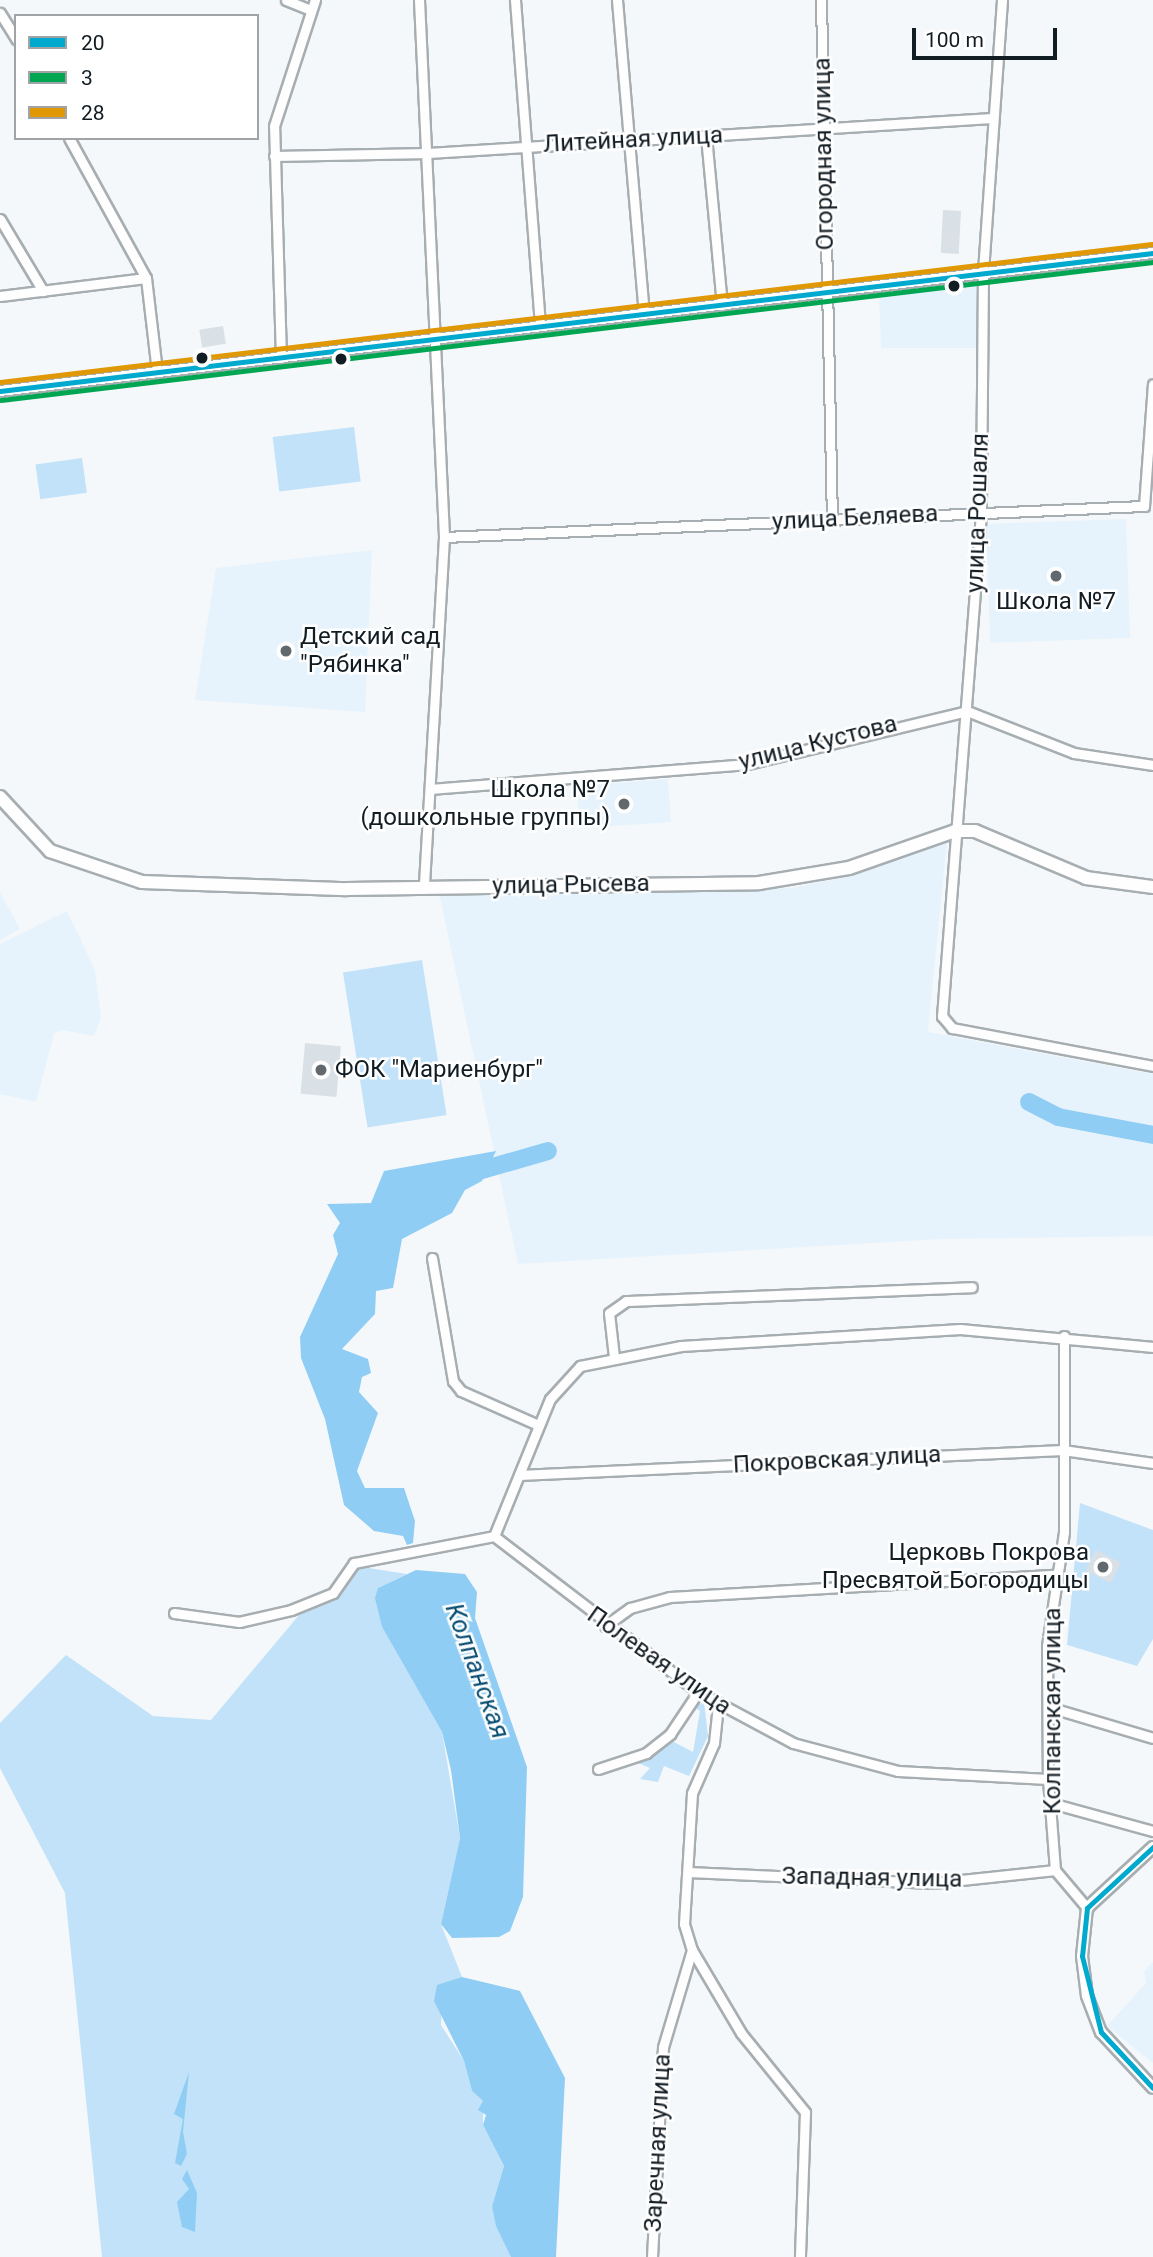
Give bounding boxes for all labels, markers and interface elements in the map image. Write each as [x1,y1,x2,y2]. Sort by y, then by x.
legend [14,14,259,140]
scale bar [915,14,1060,58]
text: 100 m [925,28,984,52]
text: 20 [81,31,105,55]
street label: Огородная улица [808,57,840,251]
text: 3 [81,66,93,90]
text: 28 [81,101,105,125]
street label: Литейная улица [542,121,724,159]
unlabelled marker [947,279,961,293]
unlabelled marker [195,351,209,365]
unlabelled marker [334,352,348,366]
street label: улица Рошаля [961,433,995,593]
street label: улица Беляева [771,499,939,537]
marker: Школа №7 [1048,568,1064,584]
place label: Школа №7 [996,588,1116,616]
place label: Детский сад "Рябинка" [300,623,441,679]
marker: Детский сад "Рябинка" [278,643,294,659]
street label: улица Кустова [736,709,900,777]
place label: Школа №7 (дошкольные группы) [360,776,610,832]
marker: Школа №7 (дошкольные группы) [616,796,632,812]
street label: улица Рысева [492,869,650,901]
place label: ФОК "Мариенбург" [335,1056,543,1084]
marker: ФОК "Мариенбург" [313,1062,329,1078]
street label: Покровская улица [732,1440,942,1480]
place label: Церковь Покрова Пресвятой Богородицы [822,1539,1089,1595]
marker: Церковь Покрова Пресвятой Богородицы [1095,1559,1111,1575]
water label: Колпанская [438,1599,516,1743]
street label: Полевая улица [582,1601,736,1721]
street label: Колпанская улица [1039,1608,1067,1814]
street label: Западная улица [781,1862,963,1894]
street label: Заречная улица [639,2053,677,2233]

